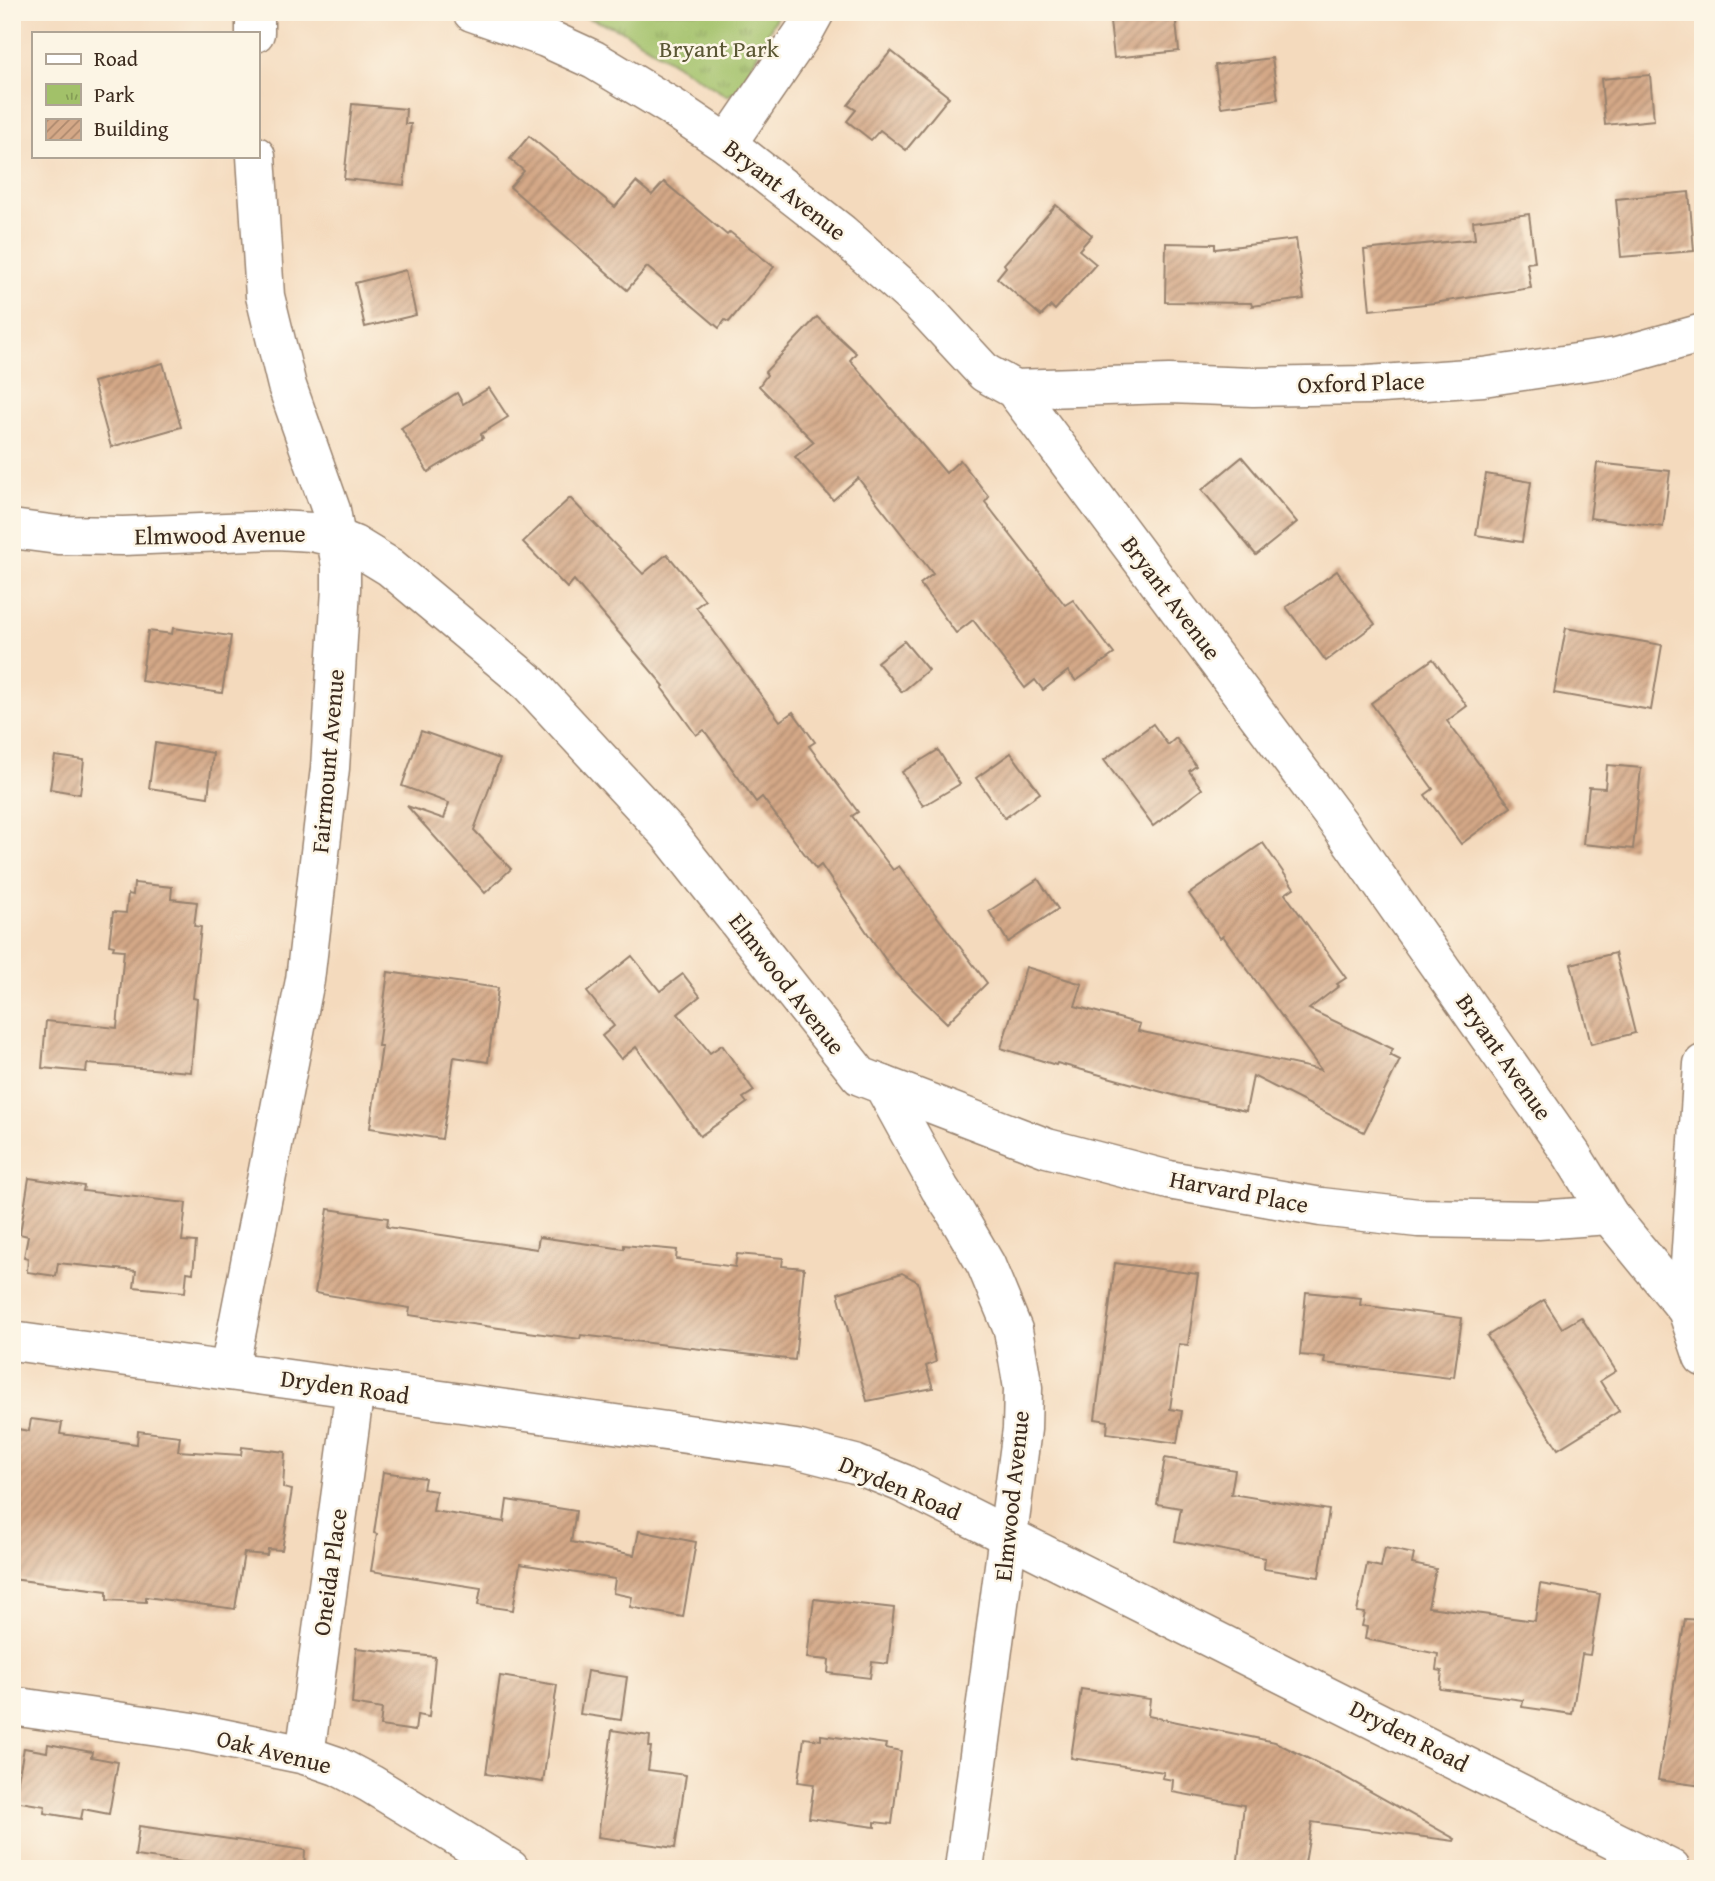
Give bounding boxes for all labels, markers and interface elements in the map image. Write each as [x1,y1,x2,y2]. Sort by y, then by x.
park label: Bryant Park [659,31,780,66]
legend [32,32,259,158]
text: Road [94,43,139,74]
text: Park [94,79,135,110]
text: Building [94,113,169,144]
street label: Bryant Avenue [716,130,854,249]
street label: Oxford Place [1297,363,1425,402]
street label: Elmwood Avenue [134,516,306,553]
street label: Bryant Avenue [1113,528,1230,667]
street label: Fairmount Avenue [302,668,353,854]
street label: Elmwood Avenue [721,905,854,1062]
street label: Bryant Avenue [1448,986,1561,1127]
street label: Harvard Place [1167,1161,1311,1222]
street label: Dryden Road [279,1360,412,1413]
street label: Elmwood Avenue [985,1409,1038,1583]
street label: Dryden Road [834,1446,967,1529]
street label: Oneida Place [303,1506,356,1638]
street label: Dryden Road [1344,1691,1475,1781]
street label: Oak Avenue [213,1720,335,1783]

